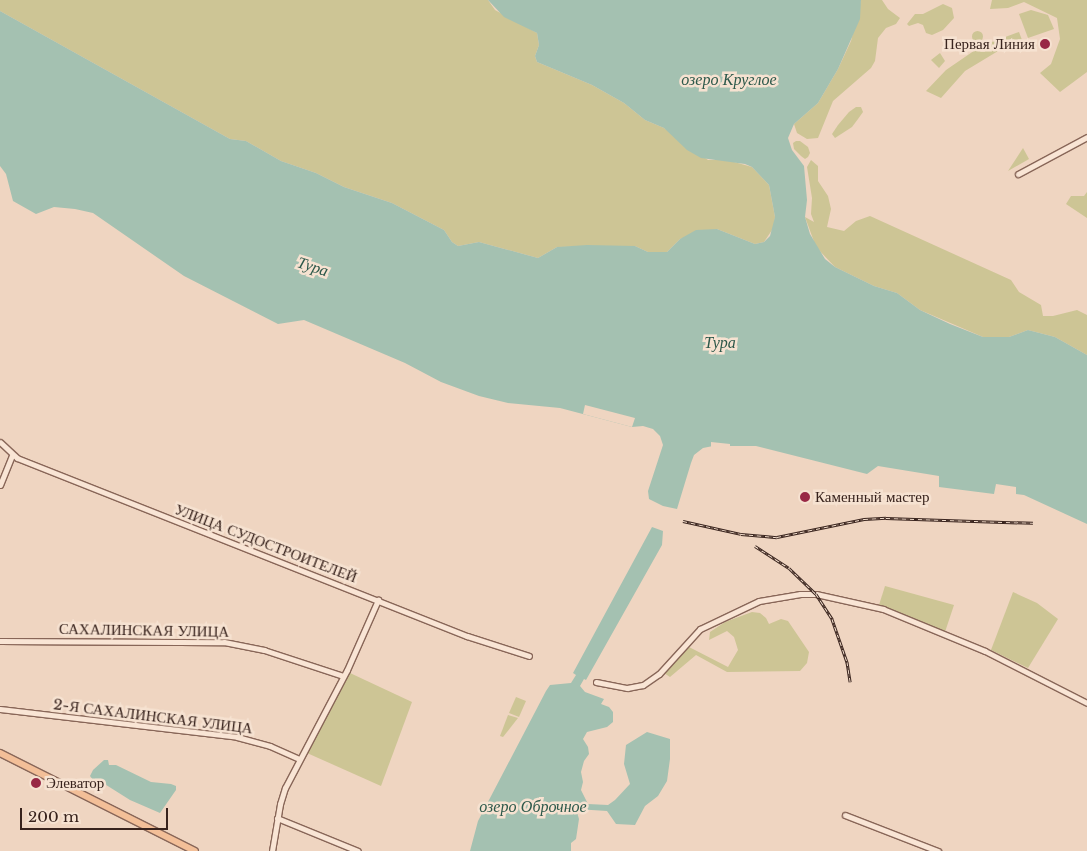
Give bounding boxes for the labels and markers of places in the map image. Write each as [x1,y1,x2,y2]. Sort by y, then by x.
place label: Первая Линия [944,35,1035,53]
marker: Первая Линия [1039,38,1051,50]
place label: Каменный мастер [815,488,929,506]
marker: Каменный мастер [799,491,811,503]
place label: Элеватор [46,774,104,792]
marker: Элеватор [30,777,42,789]

